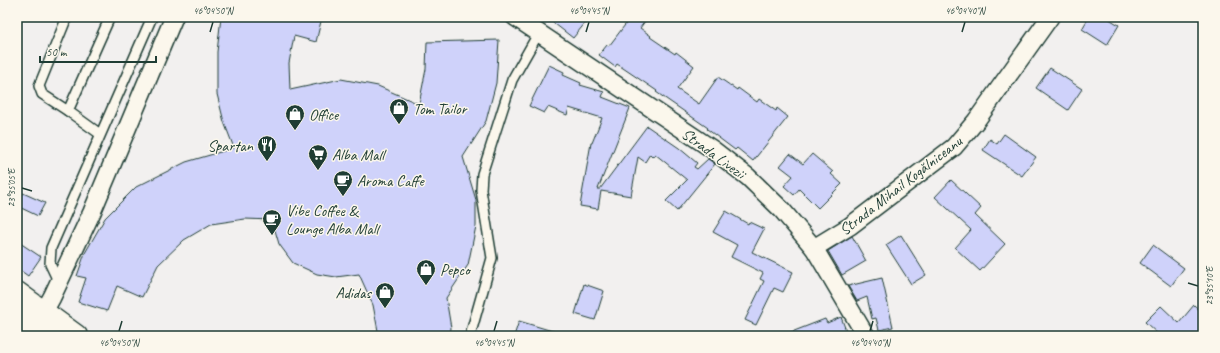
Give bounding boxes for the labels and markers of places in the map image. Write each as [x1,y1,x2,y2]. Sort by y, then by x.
shop icon: Tom Tailor [388,97,410,125]
place label: Tom Tailor [413,99,468,119]
shop icon: Office [284,103,306,131]
place label: Office [309,105,340,125]
restaurant icon: Spartan [256,134,278,162]
place label: Spartan [208,136,254,156]
supermarket icon: Alba Mall [307,143,329,171]
place label: Alba Mall [332,145,387,165]
cafe icon: Aroma Caffe [332,169,354,197]
place label: Aroma Caffe [357,171,425,191]
place label: Vibe Coffee & Lounge Alba Mall [286,201,381,239]
cafe icon: Vibe Coffee & Lounge Alba Mall [261,208,283,236]
shop icon: Pepco [415,258,437,286]
place label: Pepco [440,260,472,280]
shop icon: Adidas [374,281,396,309]
place label: Adidas [336,283,373,303]

